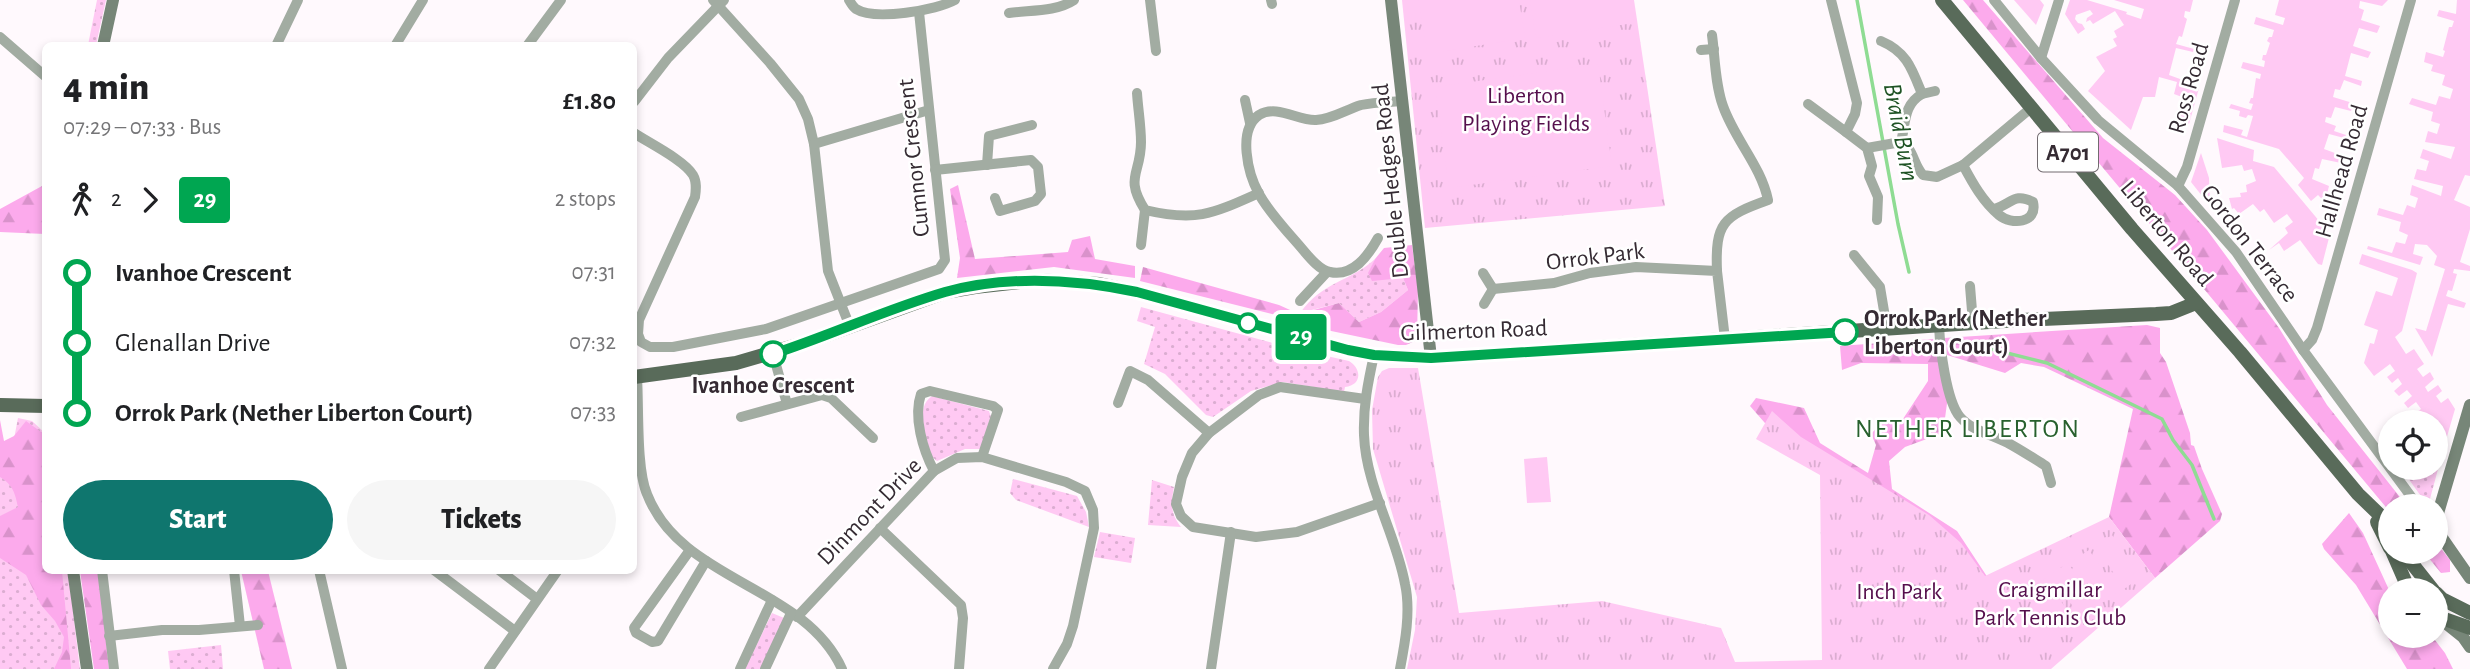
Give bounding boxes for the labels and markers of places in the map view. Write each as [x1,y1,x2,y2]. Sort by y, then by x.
place label: Orrok Park (Nether Liberton Court) [1864,307,2047,359]
unlabelled marker [1238,313,1258,333]
marker: Orrok Park (Nether Liberton Court) [1832,319,1858,345]
marker: Ivanhoe Crescent [760,341,786,367]
place label: Ivanhoe Crescent [692,374,854,398]

